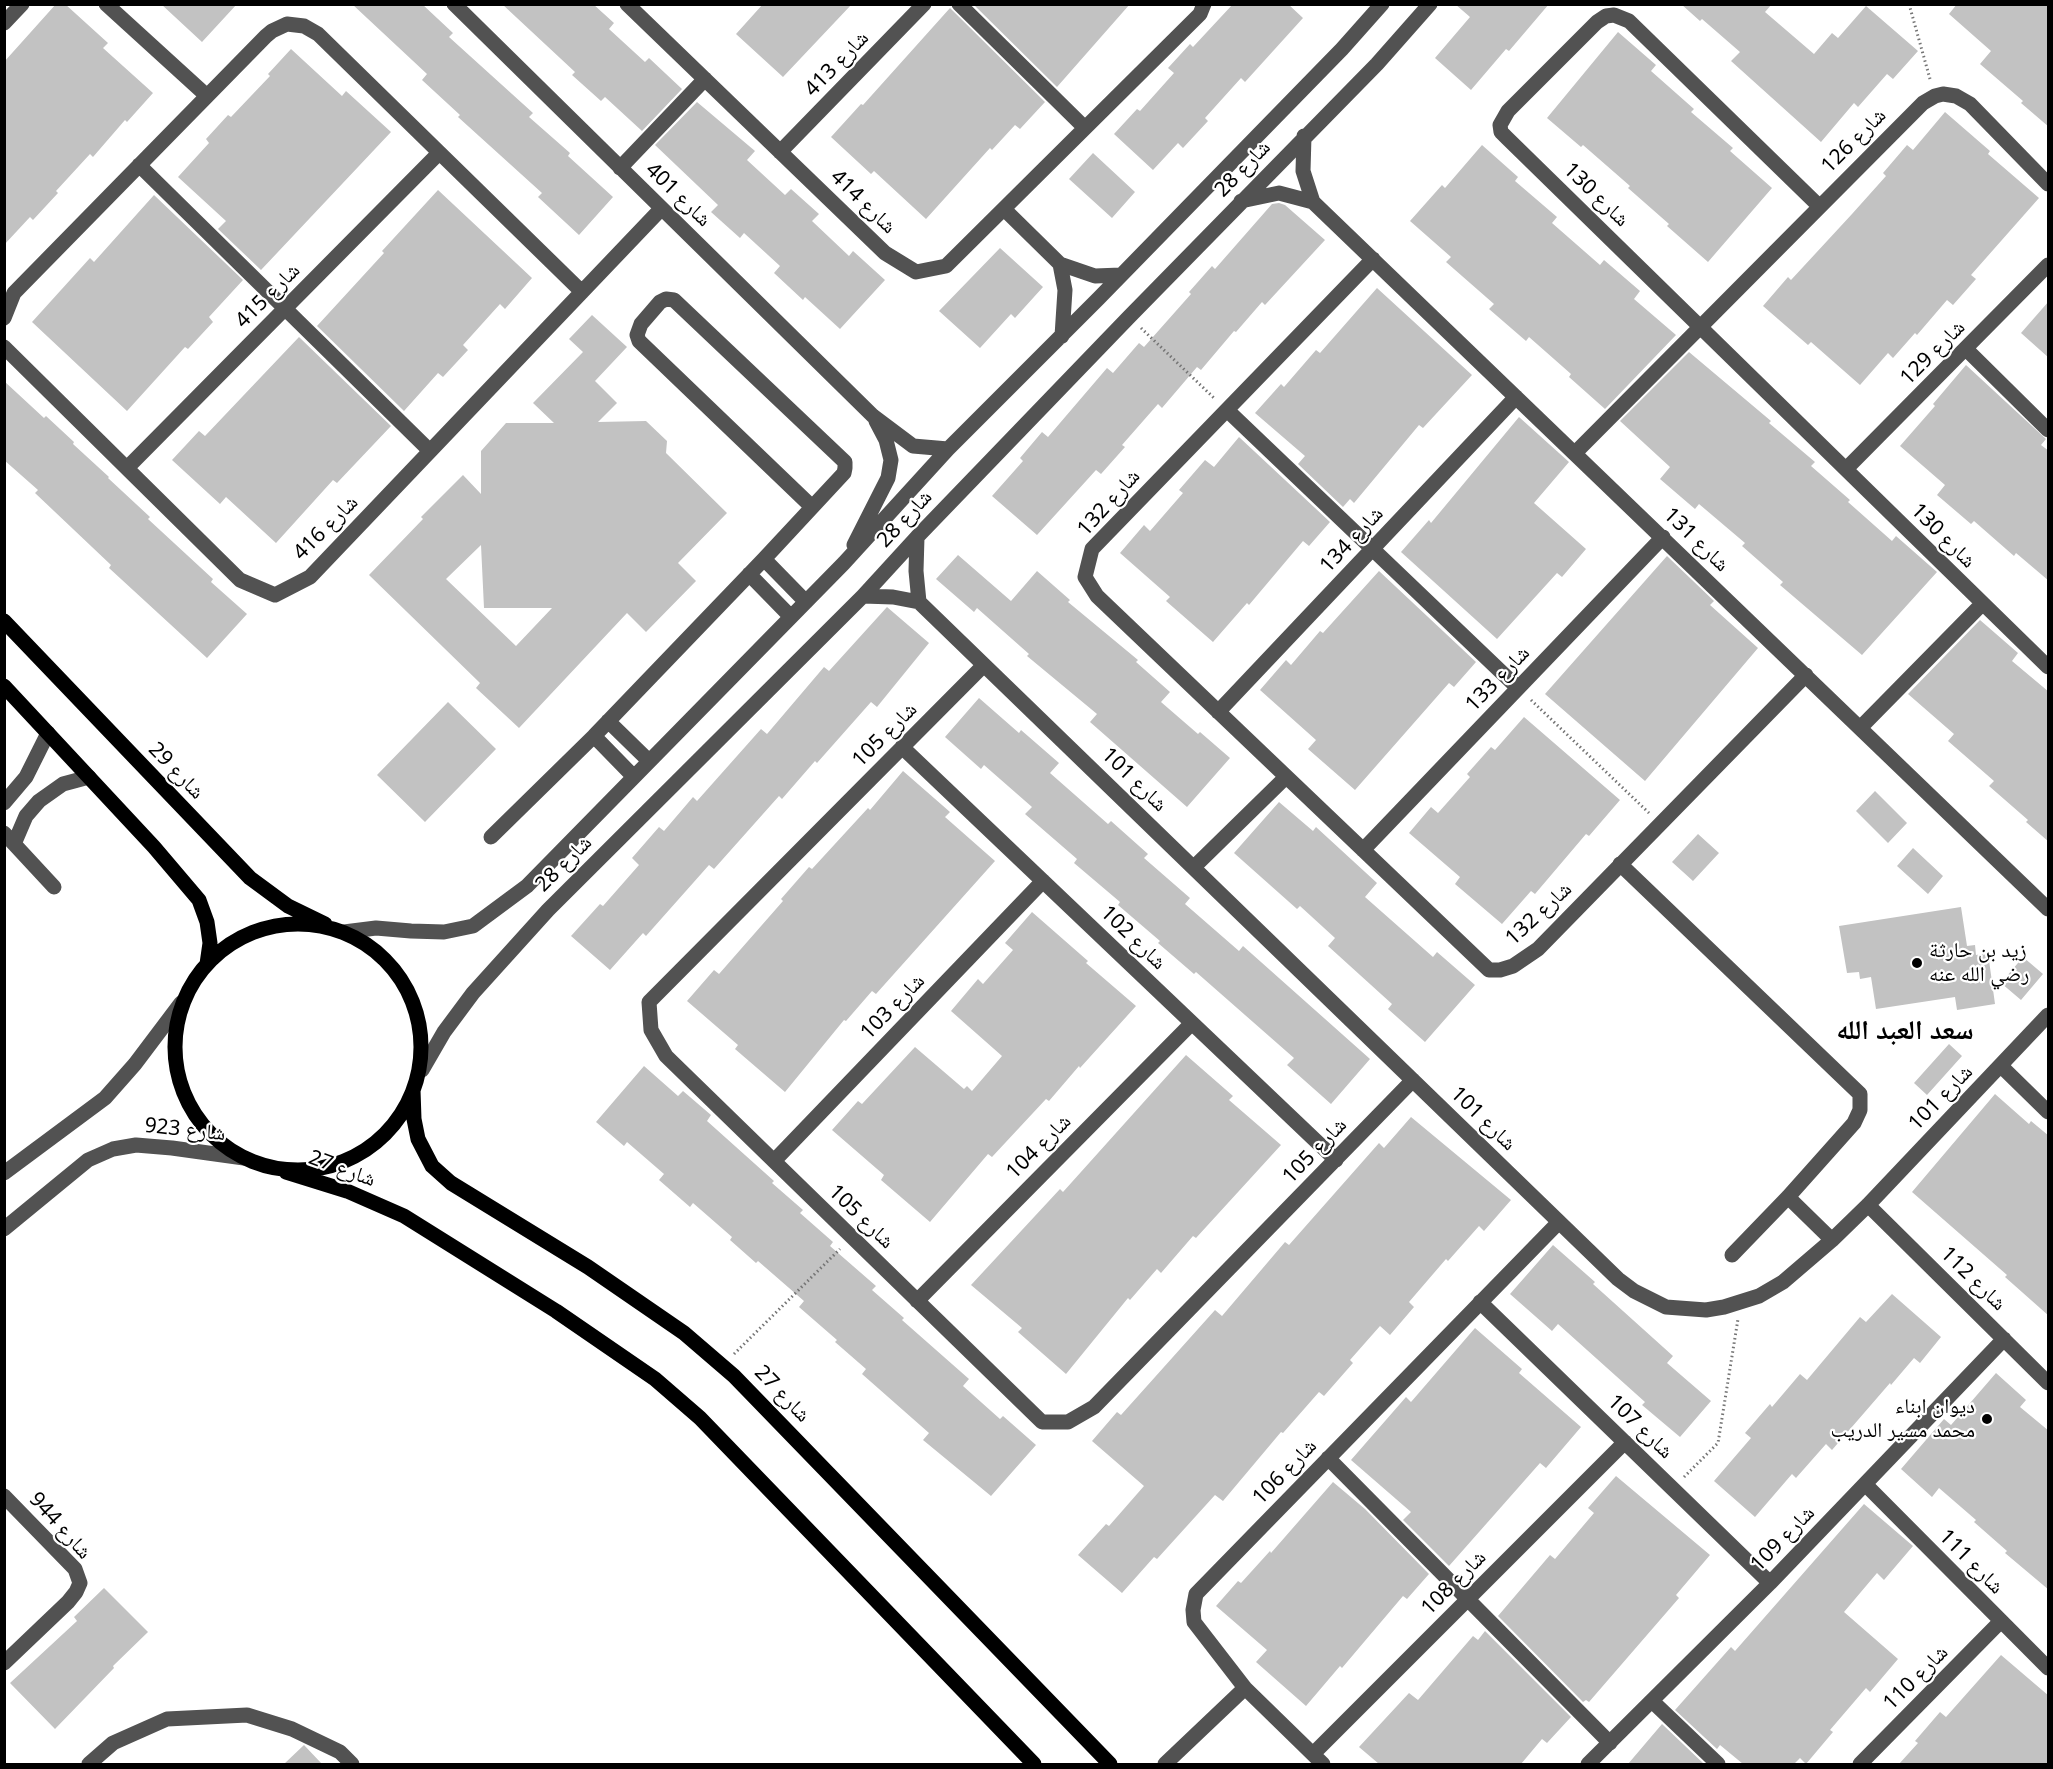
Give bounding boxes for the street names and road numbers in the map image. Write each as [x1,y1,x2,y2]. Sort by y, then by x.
street label: شارع 413 [800,26,874,102]
street label: شارع 126 [1816,103,1892,179]
street label: شارع 28 [1210,135,1276,203]
street label: شارع 401 [640,158,716,232]
street label: شارع 130 [1558,158,1634,232]
street label: شارع 414 [825,165,901,239]
street label: شارع 415 [230,258,306,334]
street label: شارع 129 [1895,315,1971,391]
street label: شارع 132 [1072,464,1146,542]
street label: شارع 28 [872,485,938,553]
street label: شارع 416 [288,490,364,566]
street label: شارع 130 [1905,498,1981,574]
street label: شارع 134 [1315,502,1389,578]
street label: شارع 131 [1658,503,1734,577]
street label: شارع 133 [1461,641,1535,717]
street label: شارع 105 [847,697,923,773]
street label: شارع 29 [143,737,209,805]
street label: شارع 101 [1096,743,1172,817]
street label: شارع 28 [531,831,597,897]
street label: شارع 132 [1501,877,1577,951]
street label: شارع 102 [1095,901,1171,975]
street label: شارع 103 [856,969,930,1045]
street label: شارع 101 [1904,1060,1978,1136]
street label: شارع 101 [1445,1082,1521,1156]
street label: شارع 104 [1001,1109,1077,1185]
street label: شارع 923 [143,1113,227,1147]
street label: شارع 105 [1278,1113,1352,1189]
street label: شارع 27 [305,1145,379,1193]
street label: شارع 105 [823,1180,899,1254]
street label: شارع 112 [1935,1242,2011,1316]
street label: شارع 27 [749,1360,815,1428]
street label: شارع 107 [1602,1390,1678,1464]
street label: شارع 106 [1248,1434,1322,1510]
street label: شارع 944 [23,1487,97,1565]
street label: شارع 109 [1746,1501,1820,1577]
street label: شارع 111 [1933,1524,2009,1600]
street label: شارع 108 [1416,1545,1492,1621]
street label: شارع 110 [1878,1640,1954,1716]

